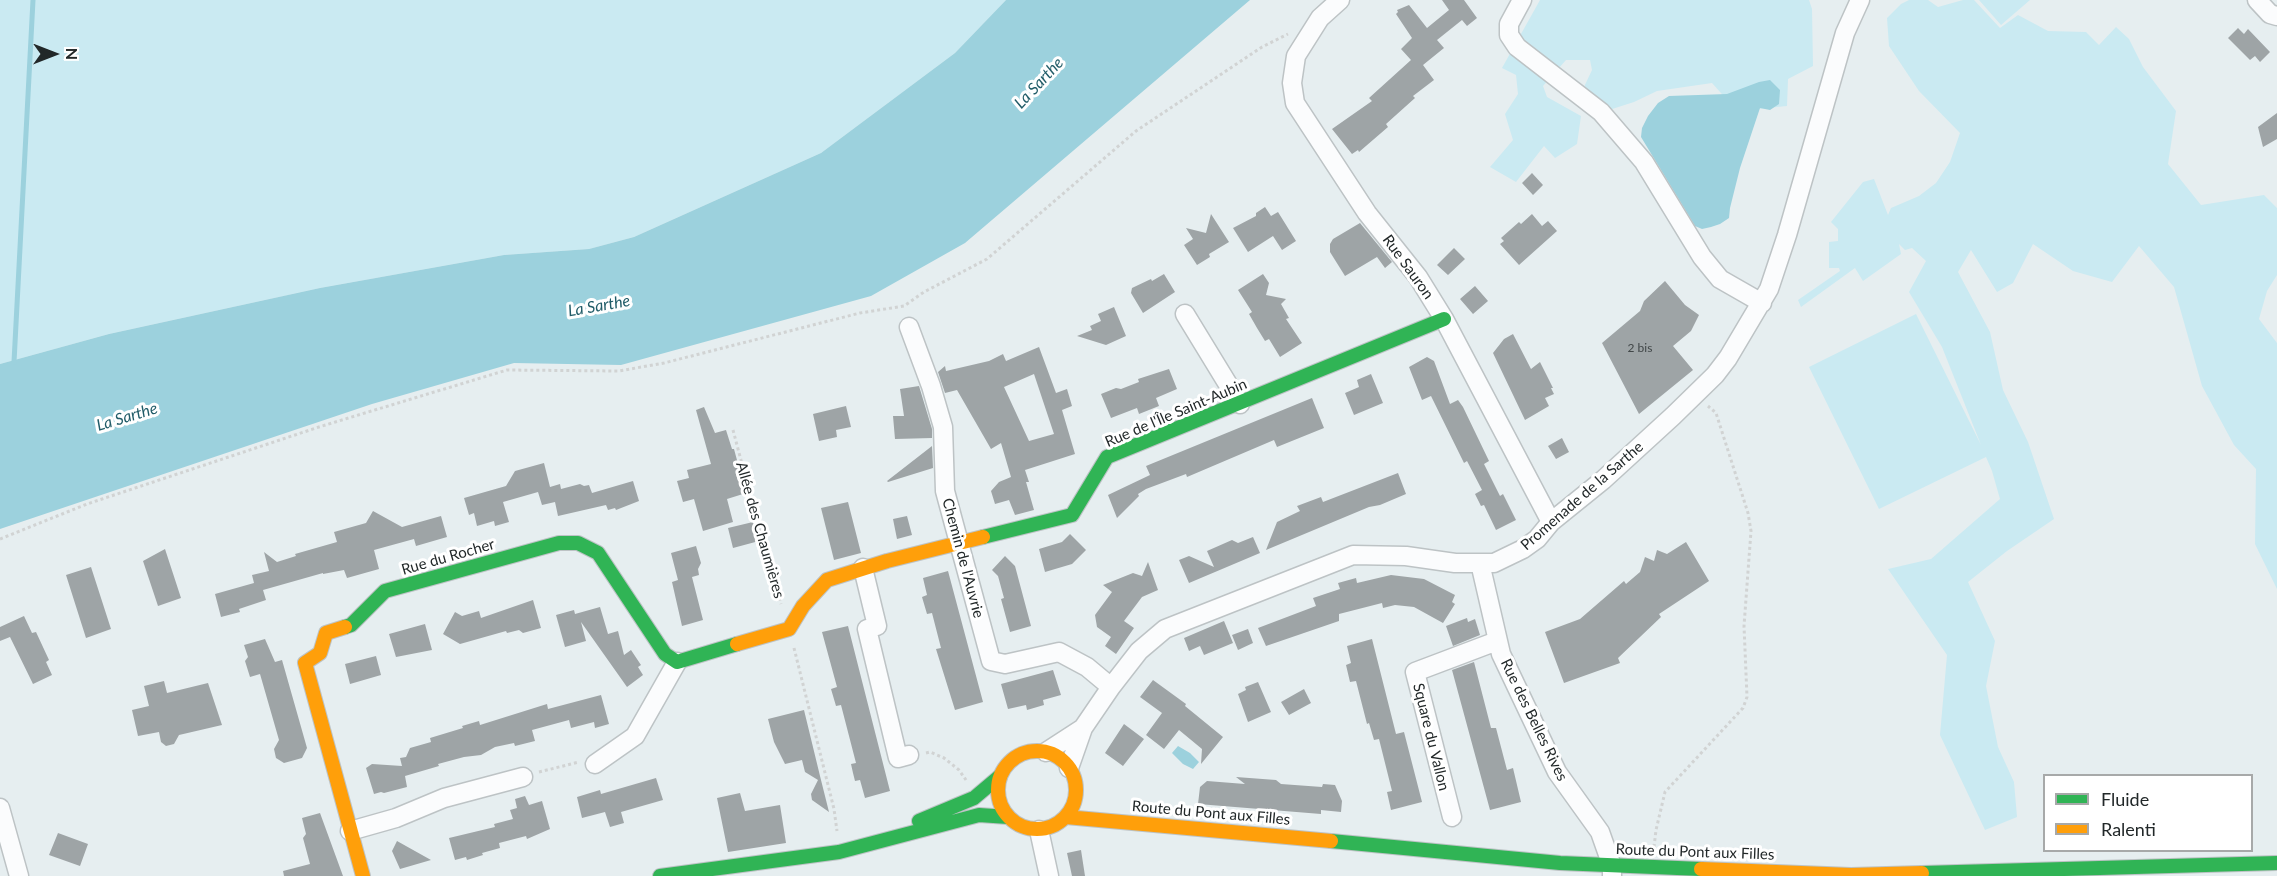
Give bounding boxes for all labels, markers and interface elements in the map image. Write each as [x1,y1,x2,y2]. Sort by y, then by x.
north arrow [24,24,84,84]
text: N [63,48,82,60]
water label: La Sarthe [1011,53,1067,113]
street label: Rue Sauron [1379,231,1437,303]
water label: La Sarthe [566,291,632,321]
house number: 2 bis [1628,341,1652,355]
street label: Rue de l'Île Saint-Aubin [1102,375,1250,451]
water label: La Sarthe [94,399,160,435]
street label: Promenade de la Sarthe [1517,438,1647,554]
street label: Allée des Chaumières [732,460,788,600]
street label: Chemin de l'Auvrie [938,496,988,620]
street label: Rue du Rocher [399,535,497,579]
street label: Rue des Belles Rives [1497,656,1571,784]
street label: Square du Vallon [1409,681,1453,793]
legend [2043,774,2253,852]
text: Fluide [2101,788,2149,810]
street label: Route du Pont aux Filles [1131,797,1291,829]
text: Ralenti [2101,818,2156,840]
street label: Route du Pont aux Filles [1615,840,1775,864]

